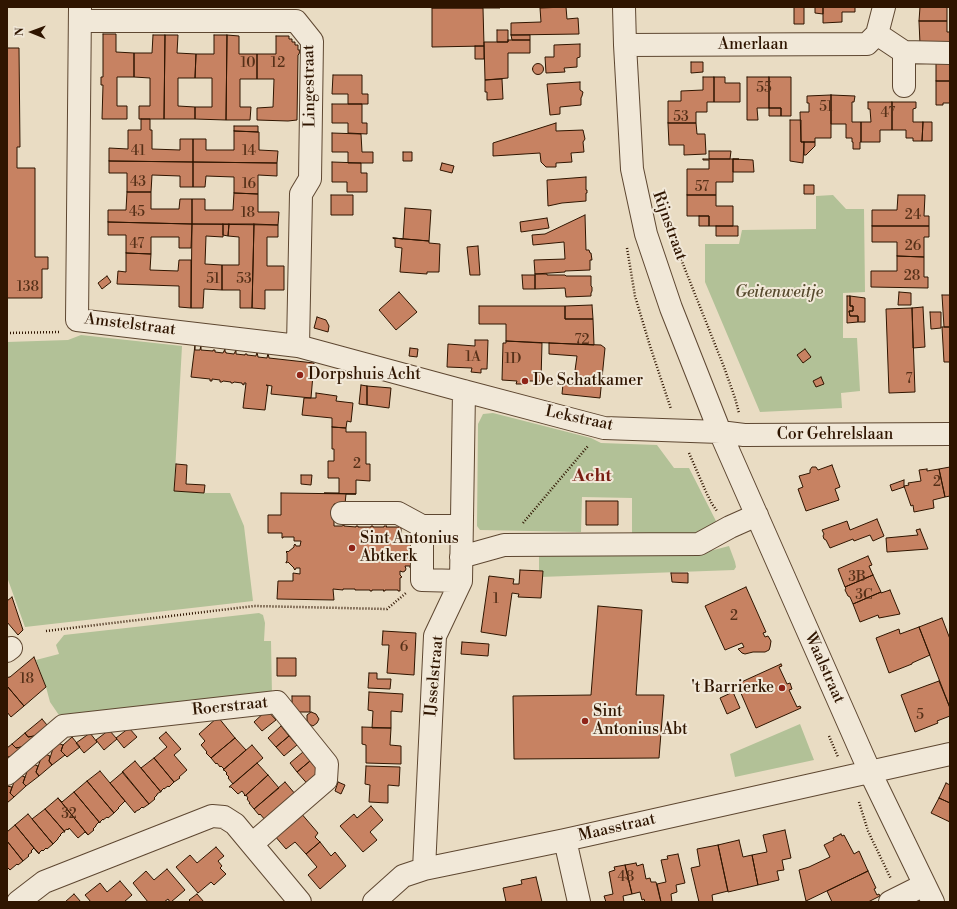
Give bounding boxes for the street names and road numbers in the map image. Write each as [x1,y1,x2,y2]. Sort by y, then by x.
street label: Amerlaan [718,35,788,55]
street label: Lingestraat [300,44,320,128]
street label: Rijnstraat [648,189,690,263]
street label: Amstelstraat [83,310,177,340]
street label: Lekstraat [543,402,615,436]
street label: Cor Gehrelslaan [777,425,893,445]
street label: Waalstraat [800,629,848,707]
street label: IJsselstraat [422,634,448,718]
street label: Roerstraat [191,693,269,721]
street label: Maasstraat [576,810,658,846]

